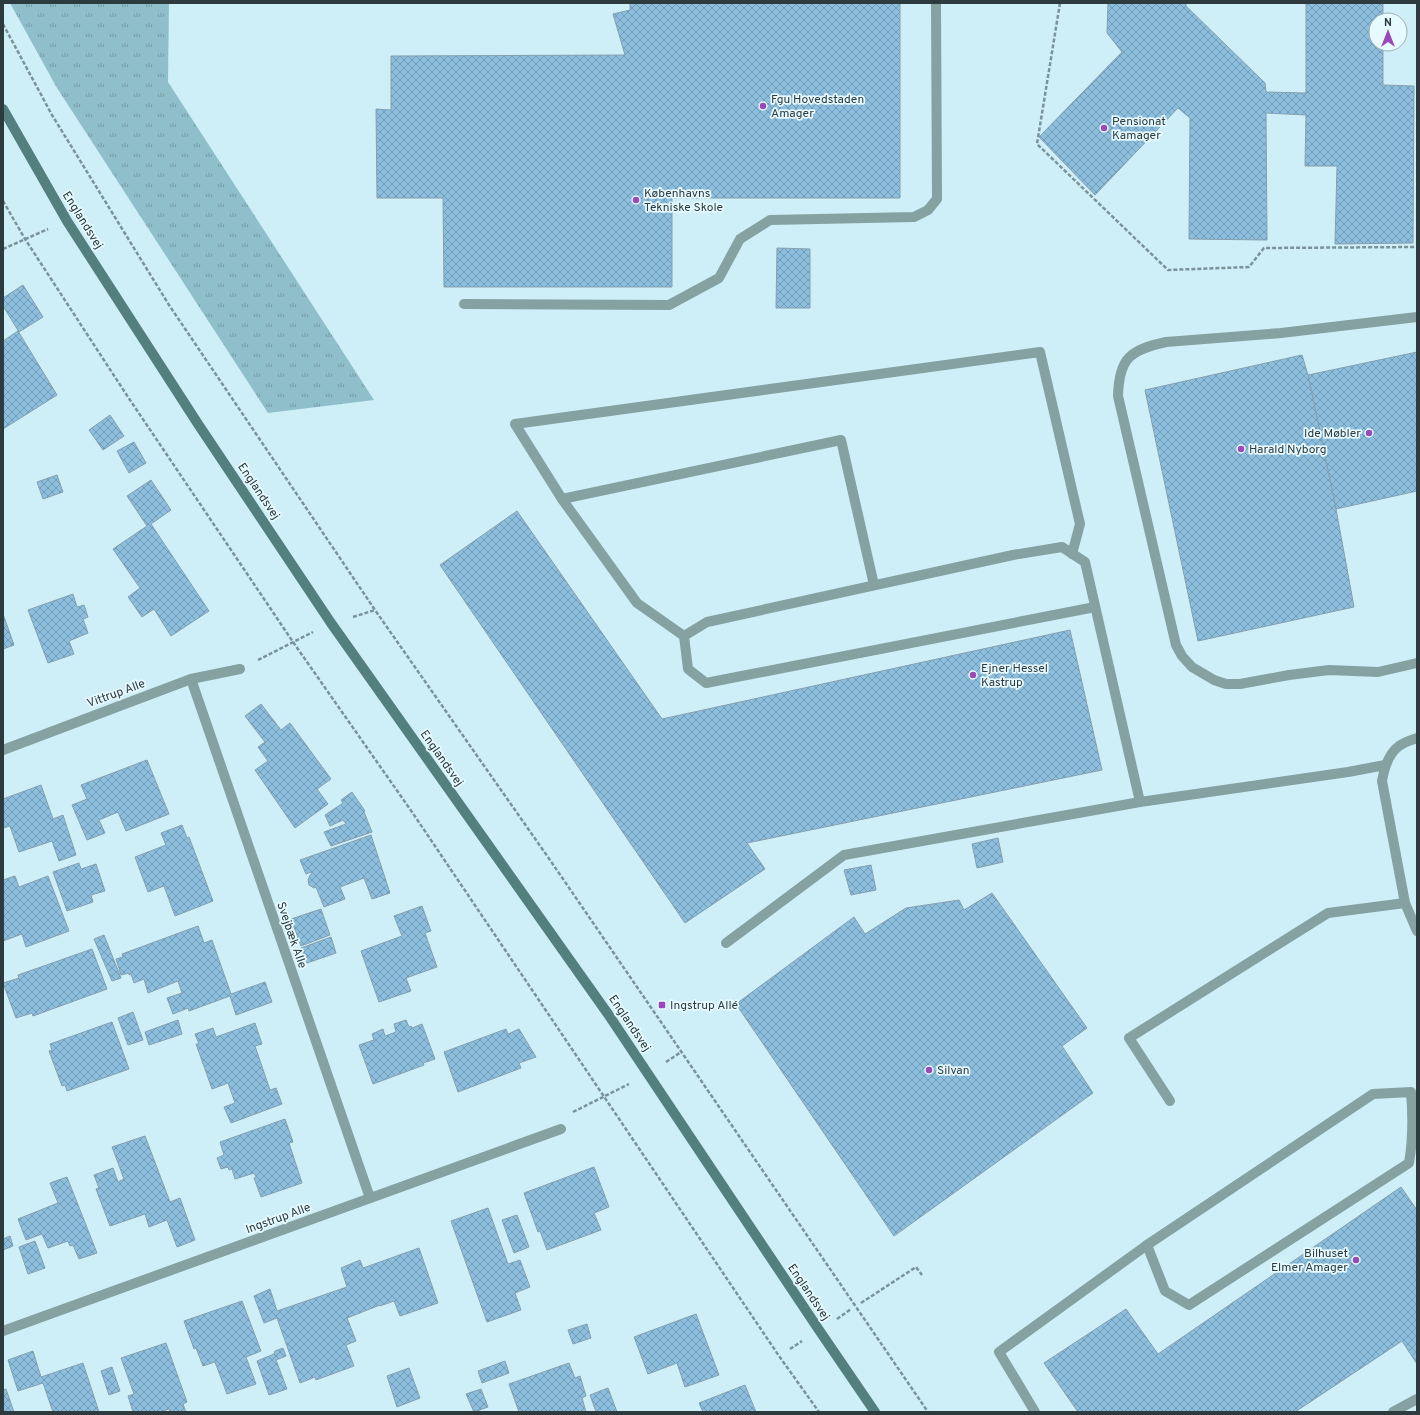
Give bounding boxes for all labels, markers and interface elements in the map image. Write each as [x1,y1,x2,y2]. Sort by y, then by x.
north arrow [1368,12,1408,52]
text: N [1384,16,1392,30]
place label: Fgu Hovedstaden Amager [771,92,864,122]
marker: Fgu Hovedstaden Amager [758,101,768,111]
place label: Pensionat Kamager [1112,114,1166,144]
marker: Pensionat Kamager [1099,123,1109,133]
place label: Københavns Tekniske Skole [644,186,723,216]
street label: Englandsvej [58,189,106,252]
marker: Københavns Tekniske Skole [631,195,641,205]
place label: Ide Møbler [1304,426,1361,442]
marker: Ide Møbler [1364,428,1374,438]
place label: Harald Nyborg [1249,442,1327,458]
marker: Harald Nyborg [1236,444,1246,454]
street label: Englandsvej [233,460,283,523]
place label: Ejner Hessel Kastrup [981,661,1048,691]
marker: Ejner Hessel Kastrup [968,670,978,680]
street label: Vittrup Alle [85,676,148,712]
street label: Englandsvej [416,727,466,790]
street label: Svejbæk Alle [272,900,310,971]
street label: Englandsvej [604,992,654,1055]
place label: Ingstrup Allé [670,998,738,1014]
marker: Ingstrup Allé [657,1000,667,1010]
place label: Silvan [937,1063,970,1079]
marker: Silvan [924,1065,934,1075]
street label: Ingstrup Alle [244,1200,313,1238]
place label: Bilhuset Elmer Amager [1271,1246,1348,1276]
marker: Bilhuset Elmer Amager [1351,1255,1361,1265]
street label: Englandsvej [783,1261,833,1324]

